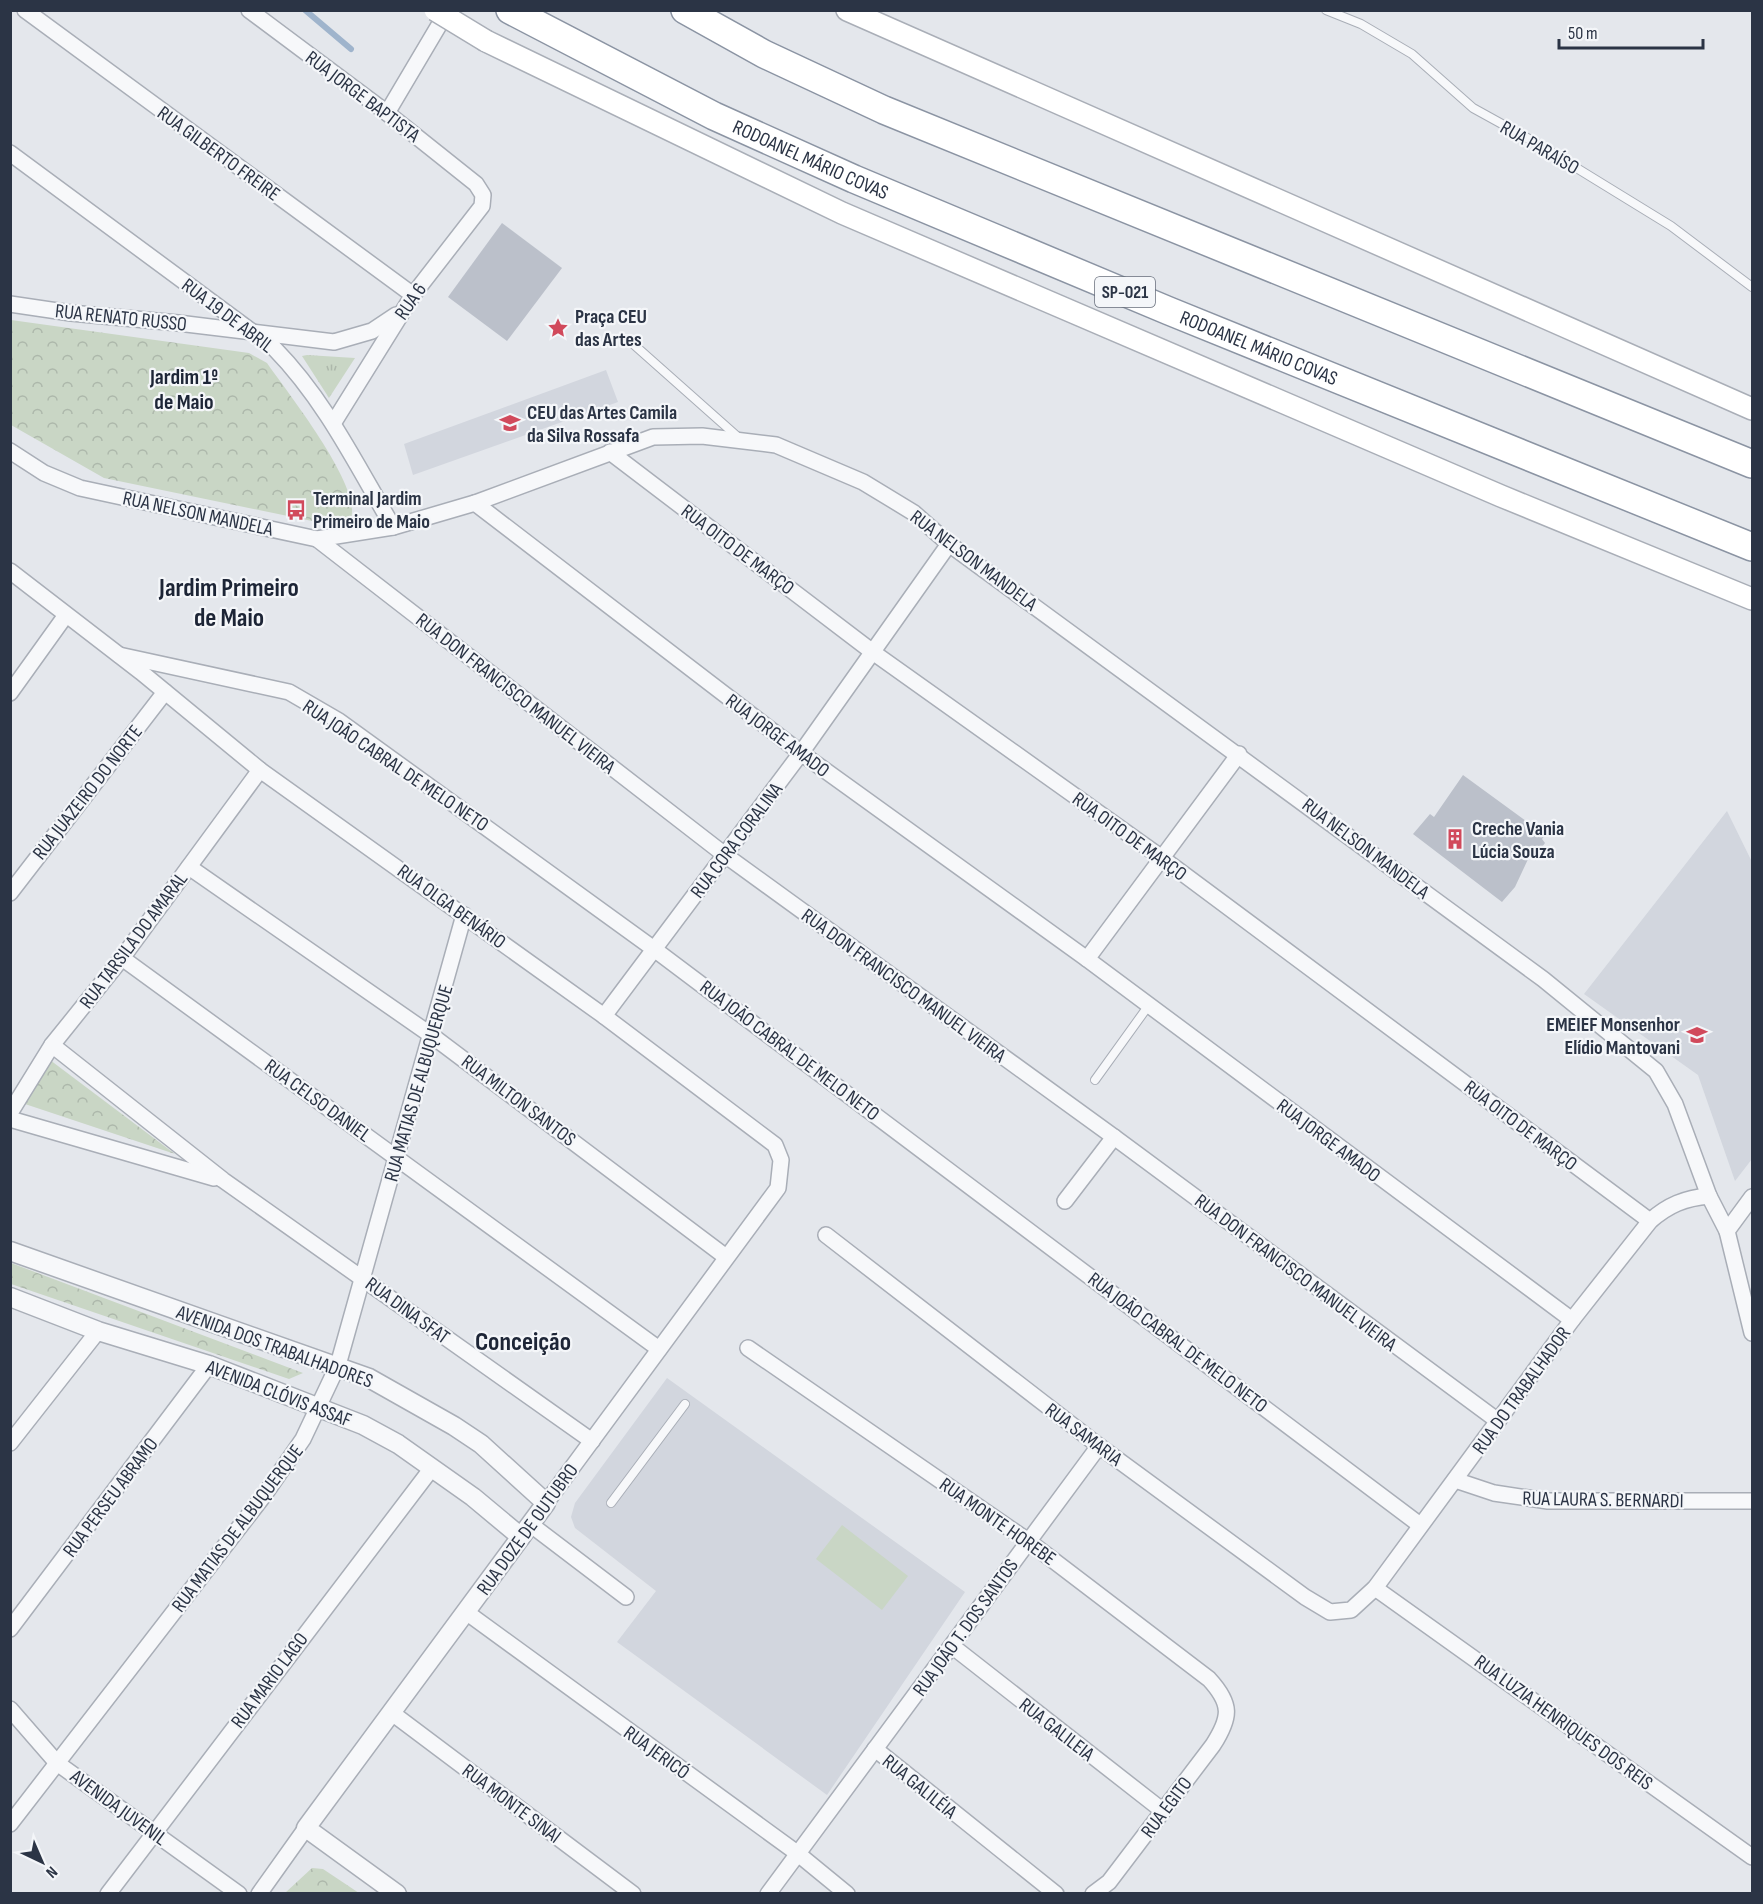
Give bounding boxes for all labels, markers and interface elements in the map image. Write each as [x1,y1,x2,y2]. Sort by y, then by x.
scale bar [1559,12,1703,50]
text: 50 m [1568,23,1598,44]
street label: RUA JORGE BAPTISTA [300,46,425,148]
street label: RUA GILBERTO FREIRE [152,101,284,206]
street label: RODOANEL MÁRIO COVAS [729,115,892,205]
street label: RUA PARAÍSO [1496,116,1583,180]
street label: RUA 19 DE ABRIL [177,273,279,359]
road number: SP-021 [1095,277,1155,307]
street label: RUA 6 [390,279,432,325]
street label: RUA RENATO RUSSO [54,299,188,337]
place label: Praça CEU das Artes [575,305,647,352]
street label: RODOANEL MÁRIO COVAS [1176,306,1341,391]
place icon: Praça CEU das Artes [546,316,570,340]
district label: Jardim 1º de Maio [149,364,218,416]
place label: CEU das Artes Camila da Silva Rossafa [527,401,677,448]
school or university icon: CEU das Artes Camila da Silva Rossafa [498,411,522,435]
street label: RUA NELSON MANDELA [120,486,276,542]
place label: Terminal Jardim Primeiro de Maio [313,487,430,534]
bus stop icon: Terminal Jardim Primeiro de Maio [284,498,308,522]
street label: RUA OITO DE MARÇO [676,499,799,600]
street label: RUA NELSON MANDELA [905,505,1042,617]
district label: Jardim Primeiro de Maio [158,573,299,634]
street label: RUA DON FRANCISCO MANUEL VIEIRA [411,608,620,779]
street label: RUA JORGE AMADO [721,689,834,783]
street label: RUA JOÃO CABRAL DE MELO NETO [298,695,493,837]
street label: RUA JUAZEIRO DO NORTE [28,720,148,865]
street label: RUA CORA CORALINA [686,778,788,903]
street label: RUA OITO DE MARÇO [1068,787,1191,886]
street label: RUA NELSON MANDELA [1297,793,1434,905]
place label: Creche Vania Lúcia Souza [1472,817,1564,864]
building icon: Creche Vania Lúcia Souza [1443,827,1467,851]
street label: RUA OLGA BENÁRIO [392,859,510,954]
street label: RUA TARSILA DO AMARAL [75,867,193,1014]
street label: RUA DON FRANCISCO MANUEL VIEIRA [797,904,1011,1068]
street label: RUA JOÃO CABRAL DE MELO NETO [695,975,884,1126]
street label: RUA MATIAS DE ALBUQUERQUE [379,982,459,1185]
place label: EMEIEF Monsenhor Elídio Mantovani [1546,1013,1680,1060]
school or university icon: EMEIEF Monsenhor Elídio Mantovani [1685,1023,1709,1047]
street label: RUA MILTON SANTOS [456,1050,580,1152]
street label: RUA CELSO DANIEL [260,1054,376,1148]
street label: RUA OITO DE MARÇO [1459,1075,1582,1176]
street label: RUA JORGE AMADO [1272,1094,1385,1188]
street label: RUA DON FRANCISCO MANUEL VIEIRA [1190,1189,1401,1357]
street label: RUA JOÃO CABRAL DE MELO NETO [1083,1267,1272,1418]
street label: RUA DINA SFAT [361,1272,454,1349]
street label: AVENIDA DOS TRABALHADORES [172,1300,376,1394]
street label: RUA DO TRABALHADOR [1468,1322,1576,1459]
district label: Conceição [475,1327,571,1358]
street label: AVENIDA CLÓVIS ASSAF [202,1355,355,1433]
street label: RUA SAMARIA [1040,1398,1127,1472]
street label: RUA PERSEU ABRAMO [58,1433,163,1562]
street label: RUA MATIAS DE ALBUQUERQUE [167,1440,309,1617]
street label: RUA DOZE DE OUTUBRO [472,1459,584,1600]
street label: RUA MONTE HOREBE [935,1473,1060,1571]
street label: RUA LAURA S. BERNARDI [1522,1487,1684,1513]
street label: RUA JOÃO T. DOS SANTOS [908,1554,1024,1701]
street label: RUA MARIO LAGO [226,1628,313,1733]
street label: RUA LUZIA HENRIQUES DOS REIS [1469,1650,1657,1796]
street label: RUA GALILEIA [1014,1693,1099,1767]
street label: RUA JERICÓ [619,1721,694,1785]
street label: RUA GALILÉIA [877,1749,962,1824]
street label: RUA MONTE SINAI [457,1759,566,1849]
street label: AVENIDA JUVENIL [65,1764,172,1851]
street label: RUA EGITO [1136,1772,1198,1843]
north arrow [12,1832,72,1892]
text: N [42,1862,61,1882]

